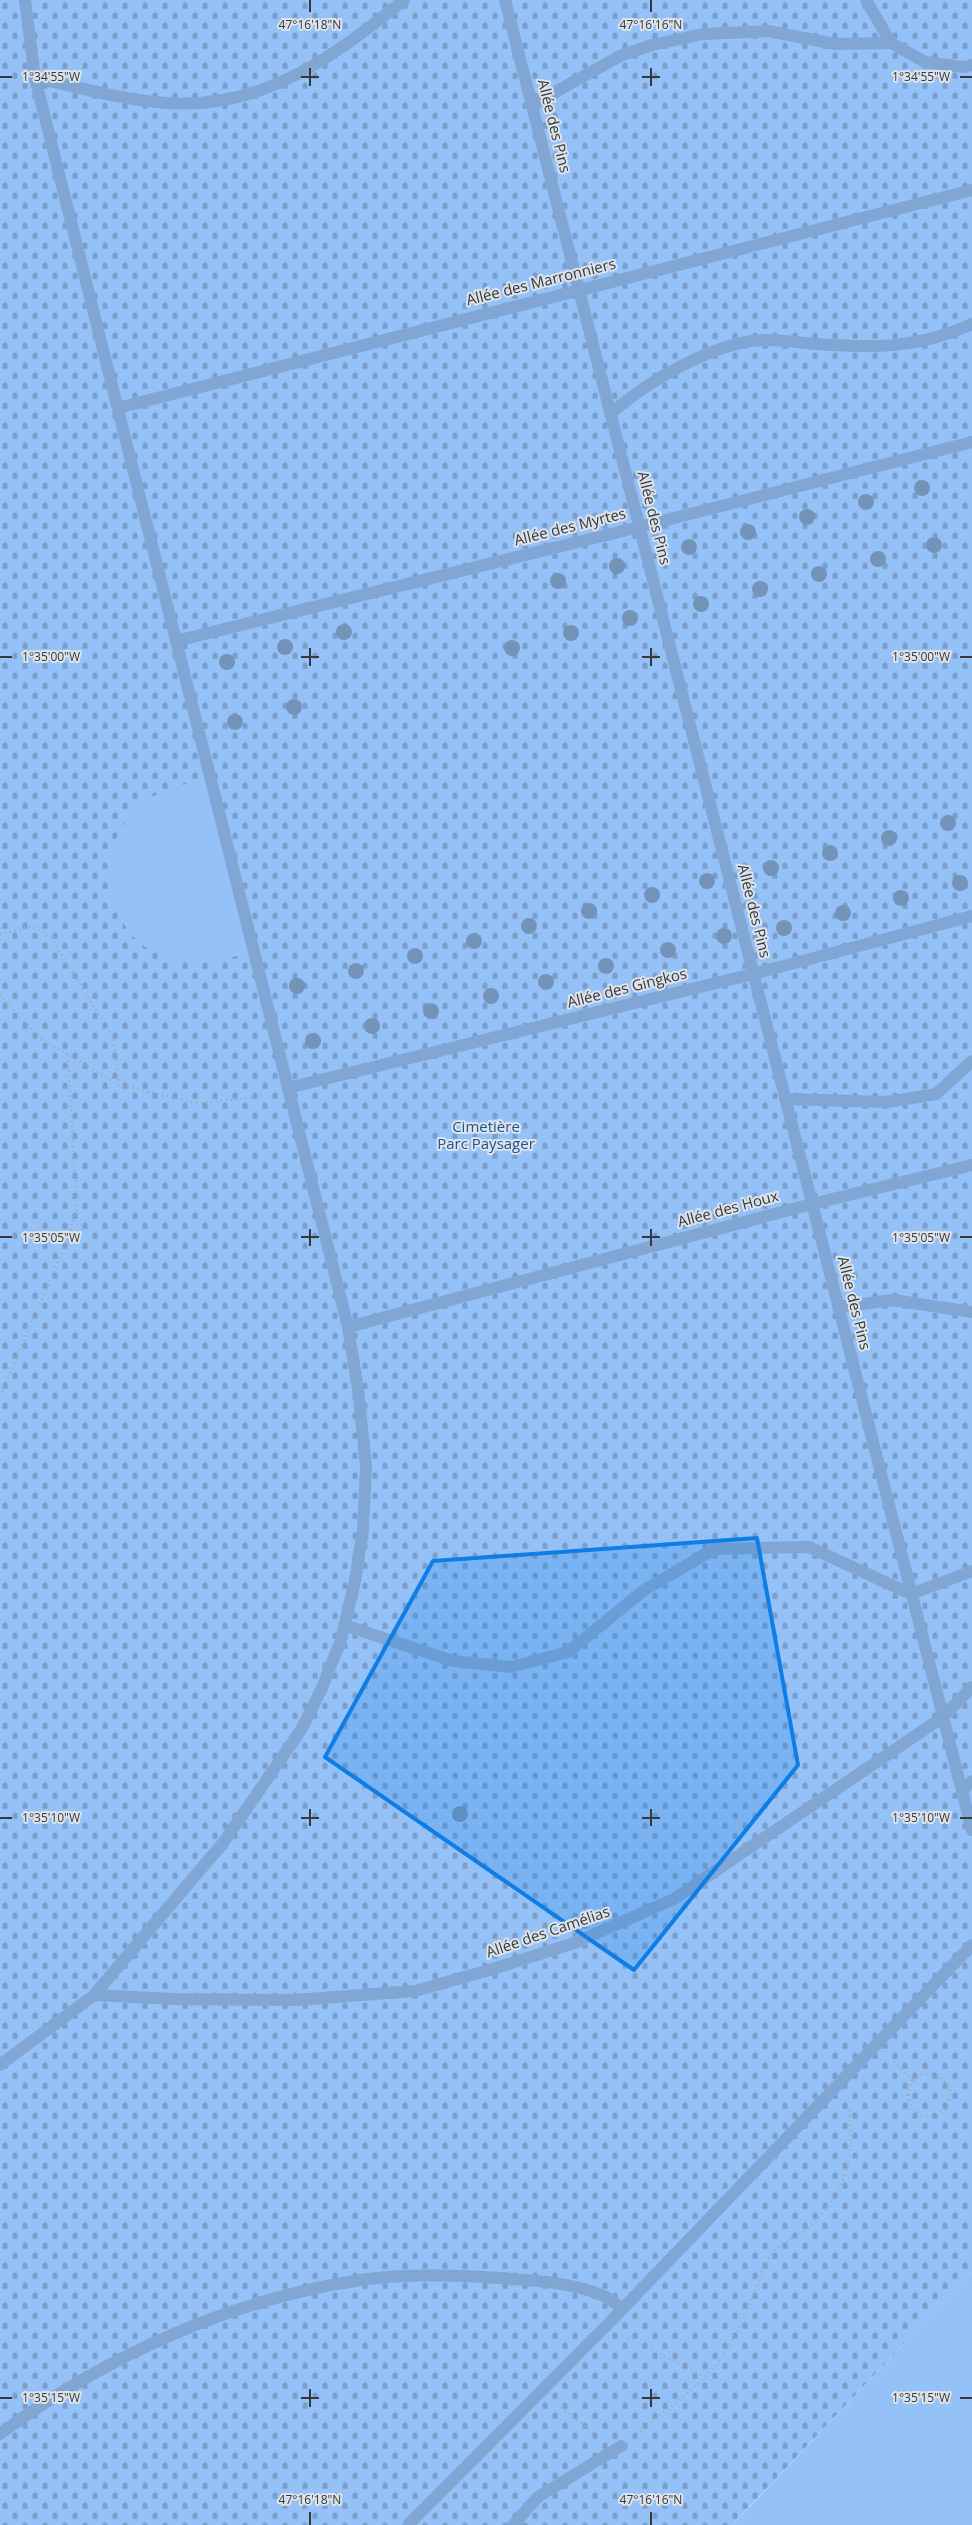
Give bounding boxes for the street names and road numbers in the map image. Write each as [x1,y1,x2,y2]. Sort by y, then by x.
street label: Allée des Pins [534,77,576,175]
street label: Allée des Marronniers [464,253,618,309]
street label: Allée des Pins [634,469,676,567]
street label: Allée des Myrtes [512,502,628,550]
street label: Allée des Pins [734,862,776,960]
street label: Allée des Gingkos [565,963,689,1012]
street label: Allée des Houx [675,1185,780,1231]
street label: Allée des Pins [834,1254,876,1352]
street label: Allée des Camélias [483,1901,612,1962]

